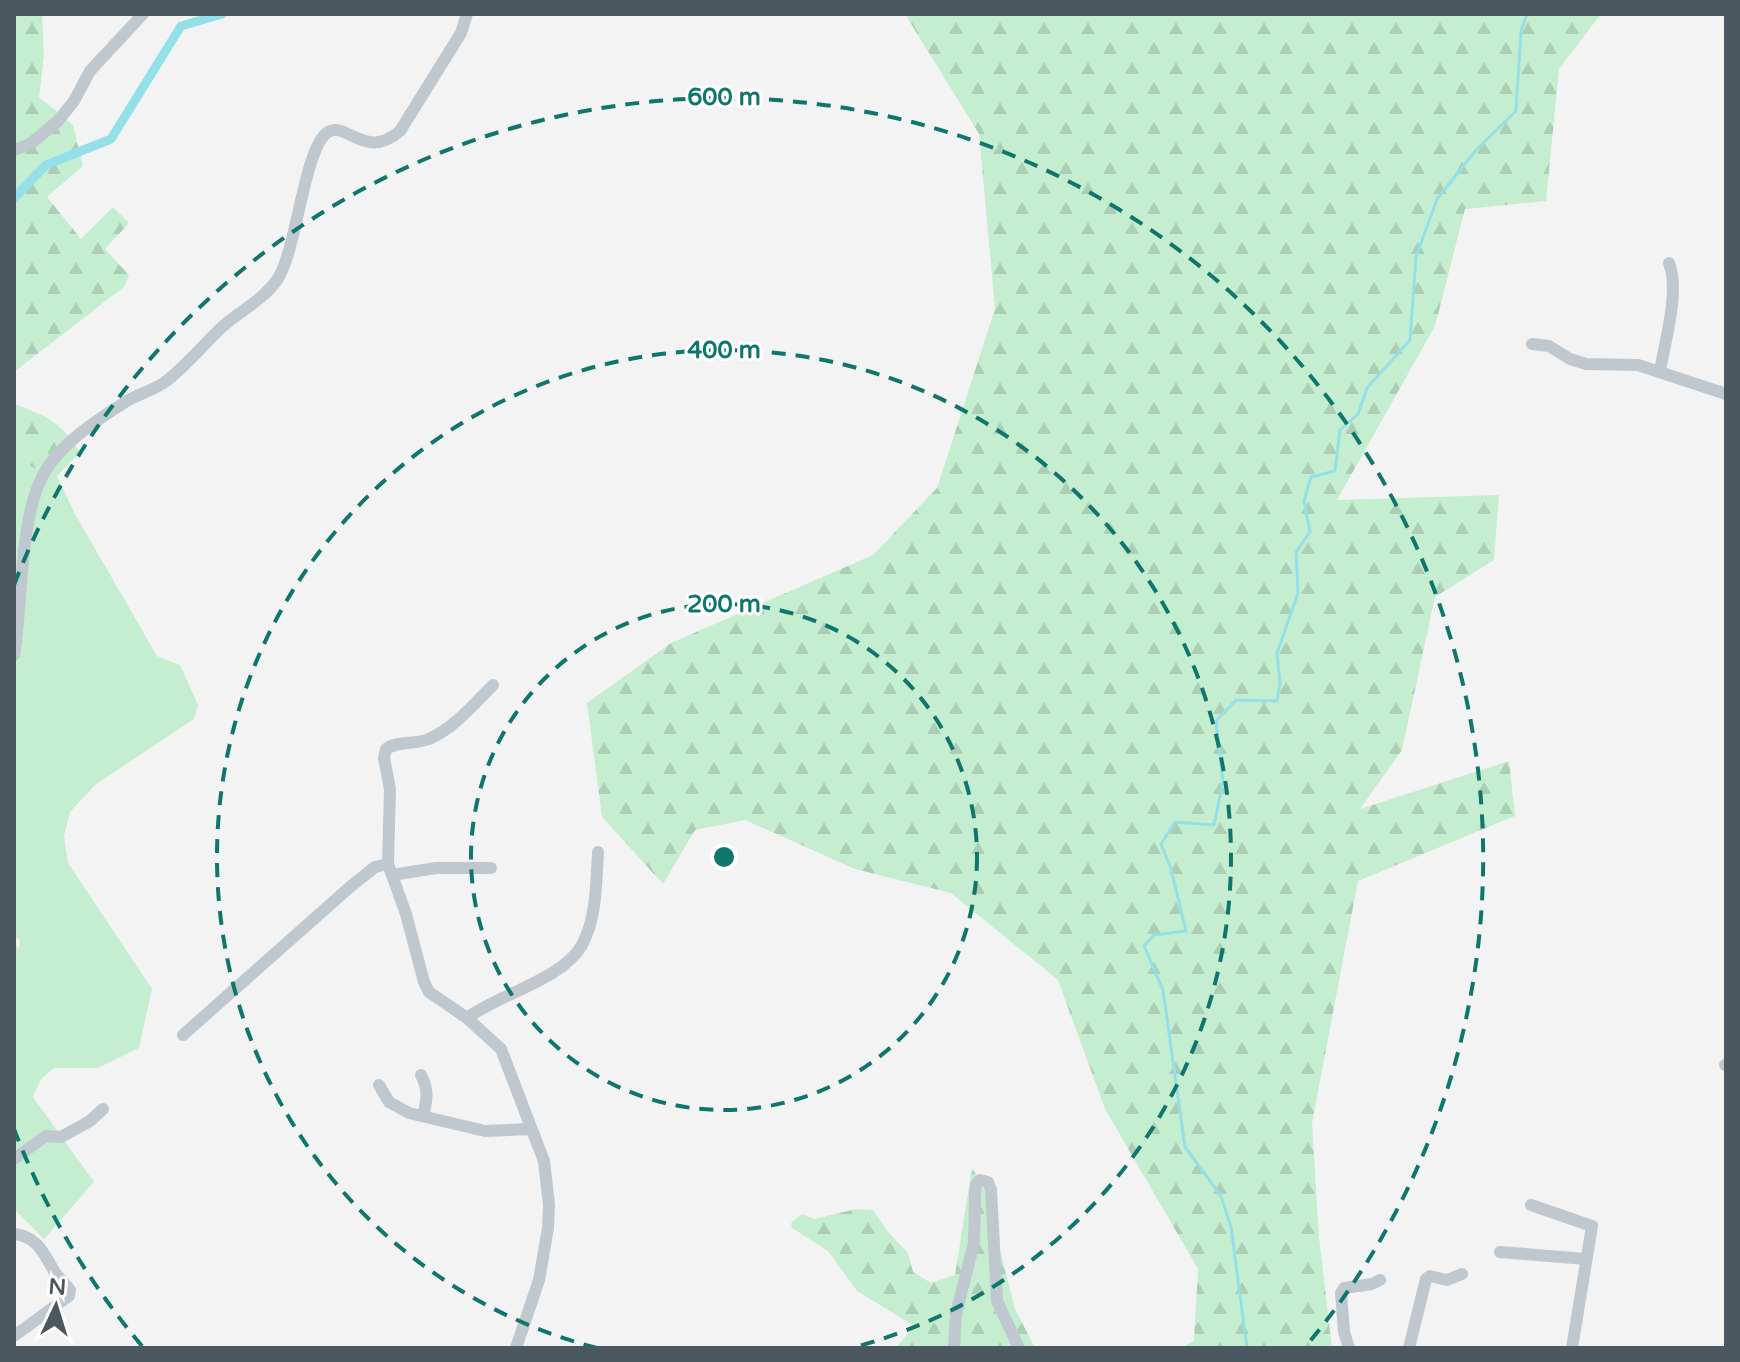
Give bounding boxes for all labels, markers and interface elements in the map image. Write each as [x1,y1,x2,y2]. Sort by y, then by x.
text: 600 m [687,83,761,112]
text: 400 m [687,336,761,365]
text: 200 m [687,590,761,619]
centre of rings [710,843,738,871]
north arrow [16,1266,96,1346]
text: N [48,1273,67,1301]

